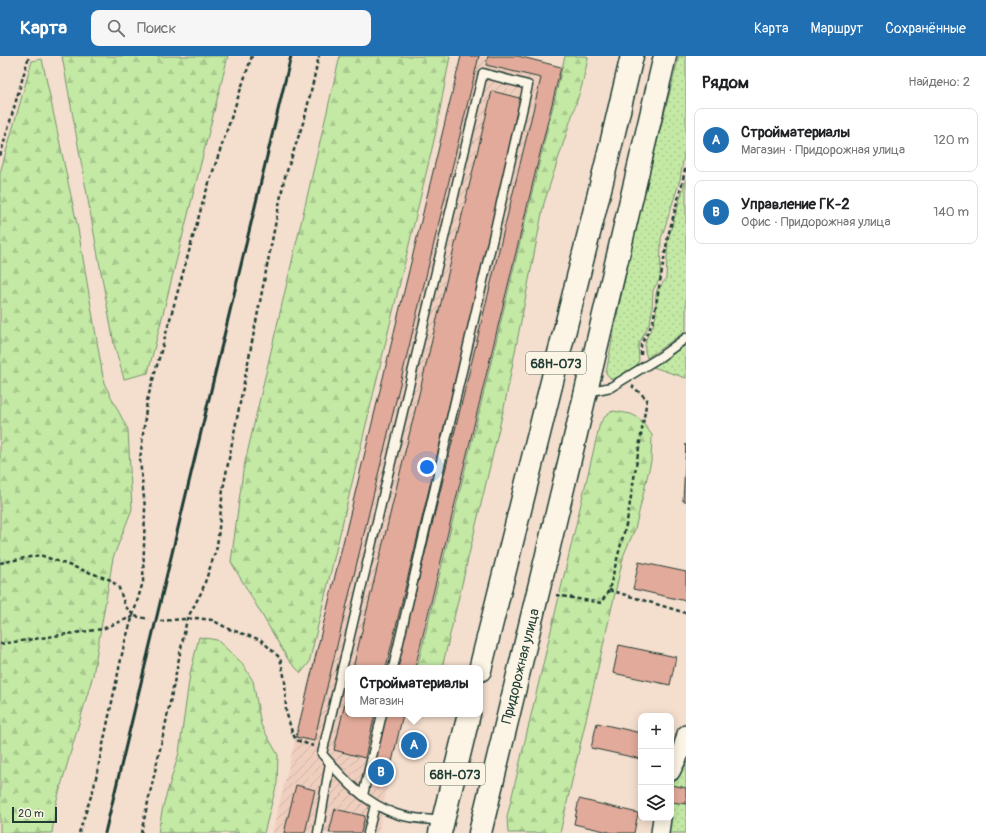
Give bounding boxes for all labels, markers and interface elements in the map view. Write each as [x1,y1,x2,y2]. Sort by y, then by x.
search box [91,10,371,46]
text: Карта [20,16,67,40]
icon: search [105,17,127,39]
text: Поиск [137,19,176,38]
text: Карта [754,20,789,37]
text: Маршрут [811,20,863,37]
text: Сохранённые [885,20,966,37]
text: Рядом [702,72,749,93]
text: Найдено: 2 [908,74,970,90]
text: Стройматериалы [741,123,850,142]
text: A [712,132,720,148]
text: 120 m [933,132,969,148]
text: Магазин · Придорожная улица [741,142,905,158]
text: Управление ГК-2 [741,195,850,214]
text: B [712,204,720,220]
text: 140 m [933,204,969,220]
text: Офис · Придорожная улица [741,214,890,230]
road number: 68Н-073 [526,352,586,374]
your location [417,457,437,477]
street label: Придорожная улица [498,607,543,726]
popup [345,665,483,717]
text: Стройматериалы [359,674,469,693]
text: Магазин [359,693,404,709]
map controls [638,713,674,821]
button: + [638,713,674,749]
pin: A [401,730,427,760]
button: − [638,749,674,785]
pin: B [368,757,394,787]
road number: 68Н-073 [425,763,485,785]
button: layers [638,785,674,821]
scale bar [12,805,57,824]
text: 20 m [18,807,44,820]

